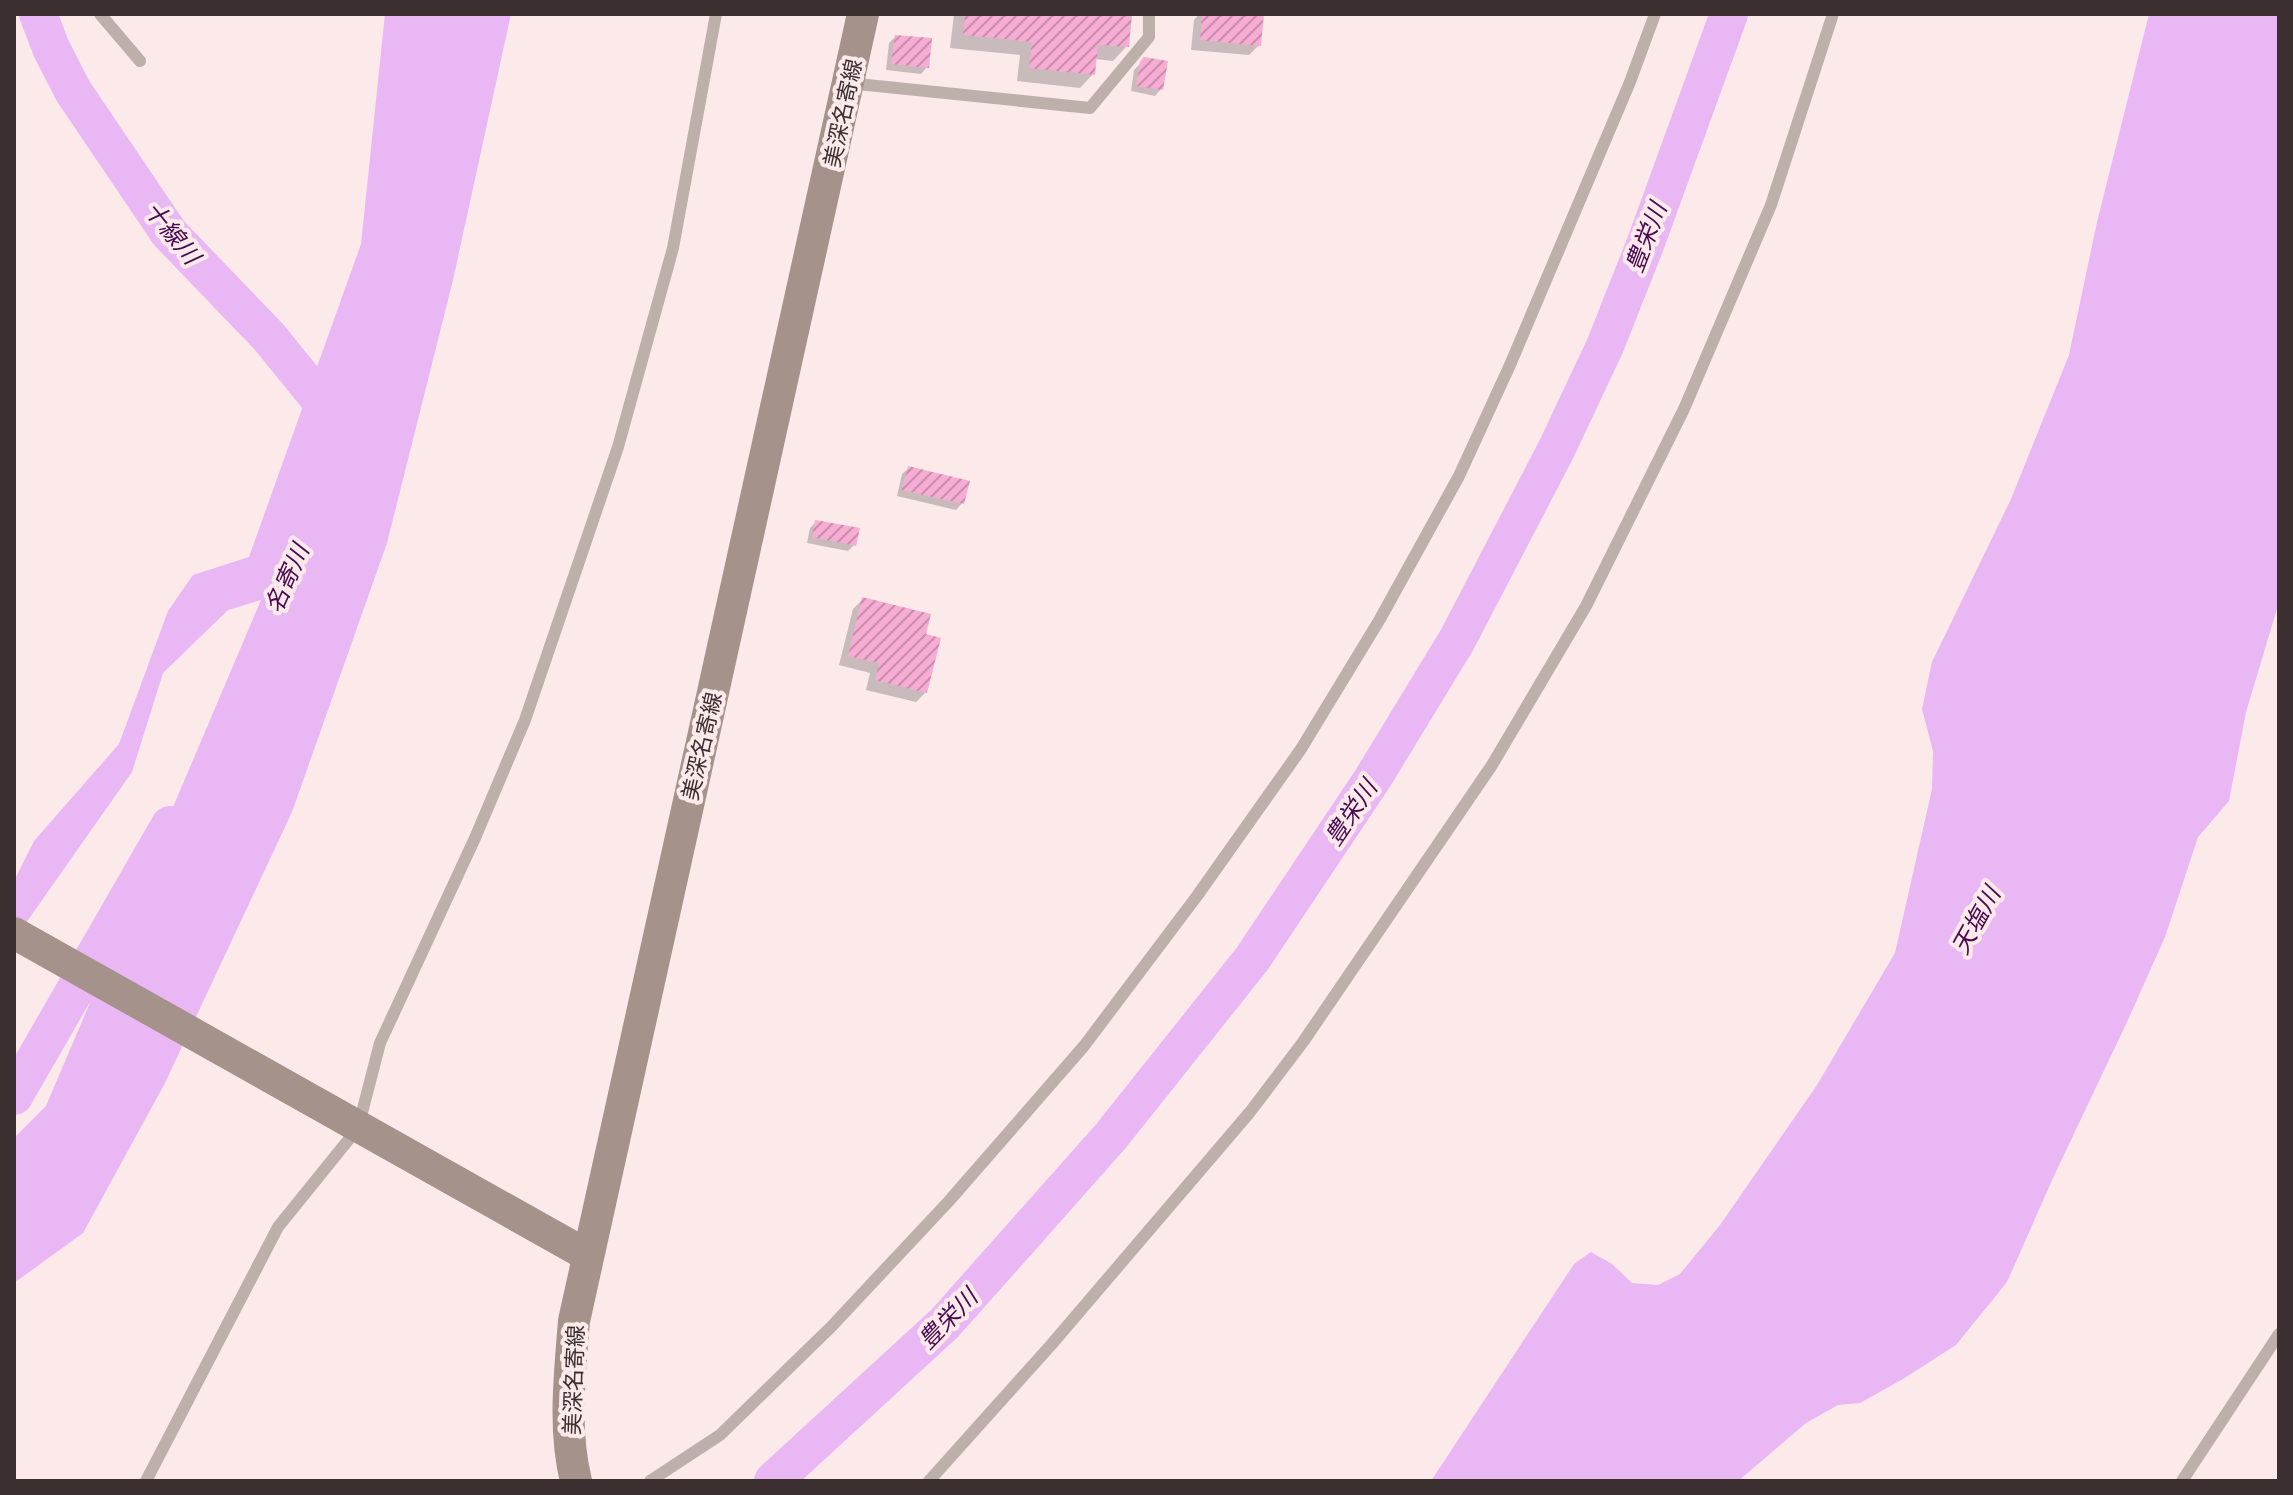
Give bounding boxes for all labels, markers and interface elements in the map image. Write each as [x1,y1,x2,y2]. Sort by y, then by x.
street label: 美深名寄線 [817,56,867,170]
water label: 十線川 [139,195,209,271]
water label: 豊栄川 [1619,195,1673,276]
water label: 名寄川 [258,536,315,617]
street label: 美深名寄線 [675,689,727,803]
water label: 豊栄川 [1318,772,1384,850]
water label: 天塩川 [1945,879,2007,959]
water label: 豊栄川 [912,1280,985,1354]
street label: 美深名寄線 [558,1325,588,1435]

